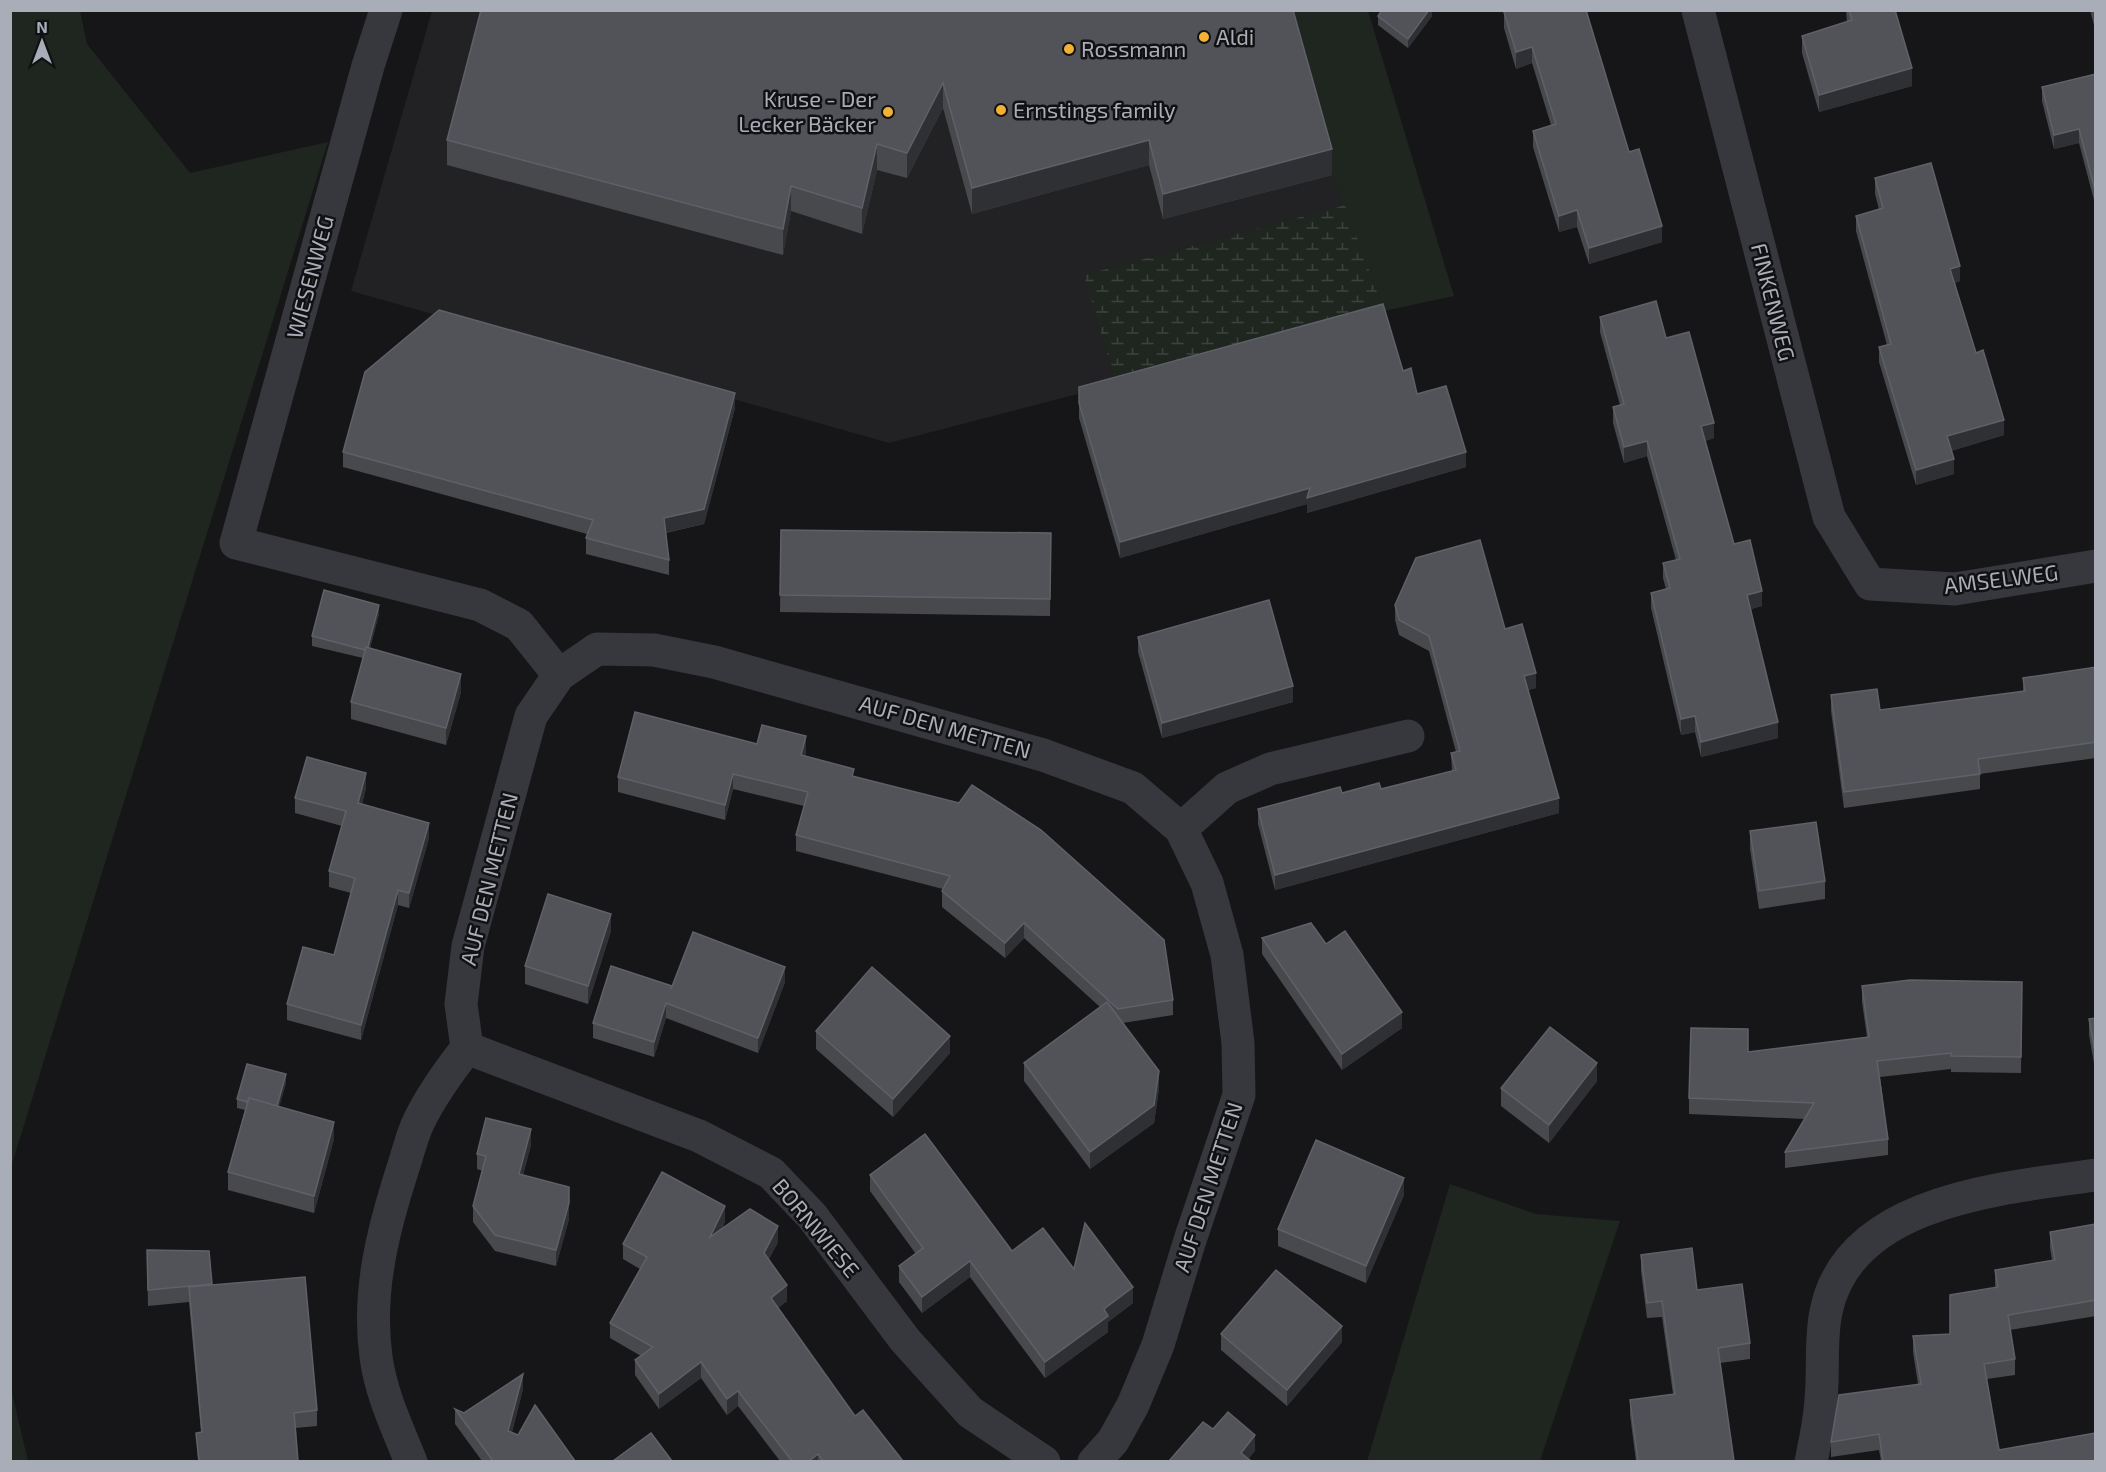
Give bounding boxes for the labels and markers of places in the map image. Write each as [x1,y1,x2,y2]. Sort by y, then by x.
place label: Aldi [1216,23,1254,49]
marker: Aldi [1197,30,1211,44]
place label: Rossmann [1081,35,1186,61]
marker: Rossmann [1062,42,1076,56]
place label: Kruse - Der Lecker Bäcker [738,85,876,136]
place label: Ernstings family [1013,96,1176,122]
marker: Ernstings family [994,103,1008,117]
marker: Kruse - Der Lecker Bäcker [881,105,895,119]

